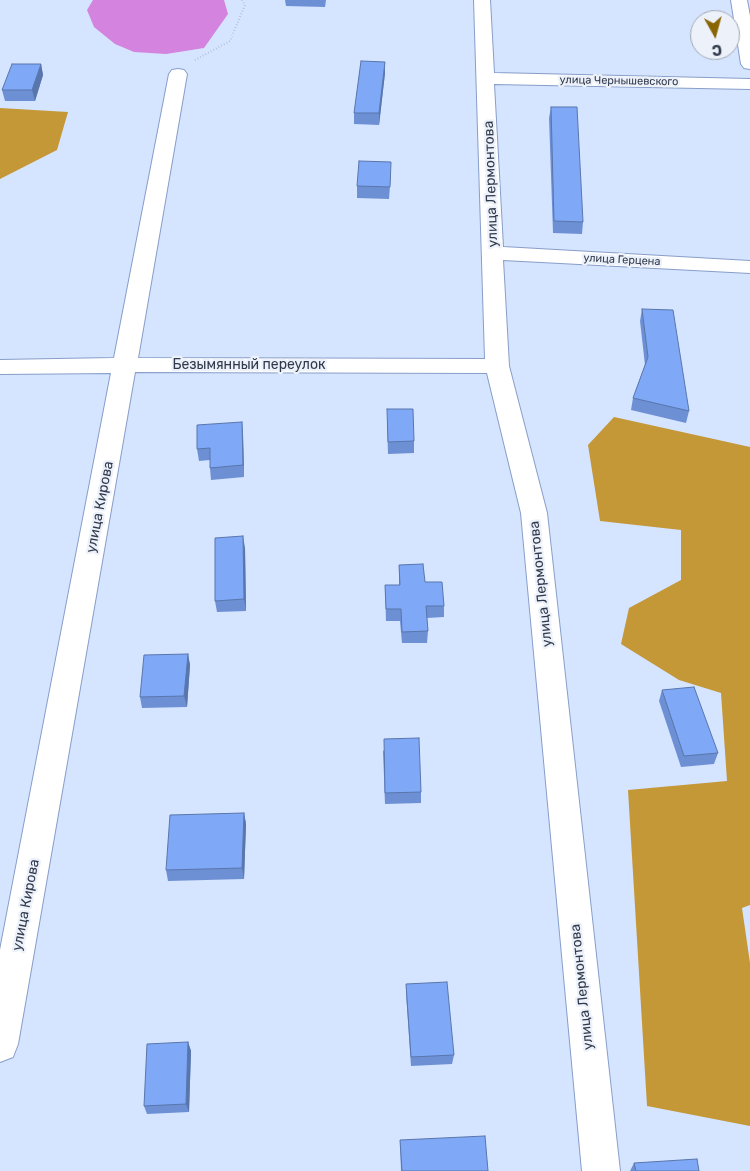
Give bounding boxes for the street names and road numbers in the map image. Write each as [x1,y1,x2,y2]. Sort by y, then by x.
street label: улица Чернышевского [560,73,678,89]
street label: улица Лермонтова [480,120,502,248]
street label: улица Герцена [583,251,661,269]
street label: Безымянный переулок [173,357,325,373]
street label: улица Кирова [83,460,117,554]
street label: улица Лермонтова [526,520,556,648]
street label: улица Кирова [9,858,43,952]
street label: улица Лермонтова [567,923,597,1051]

